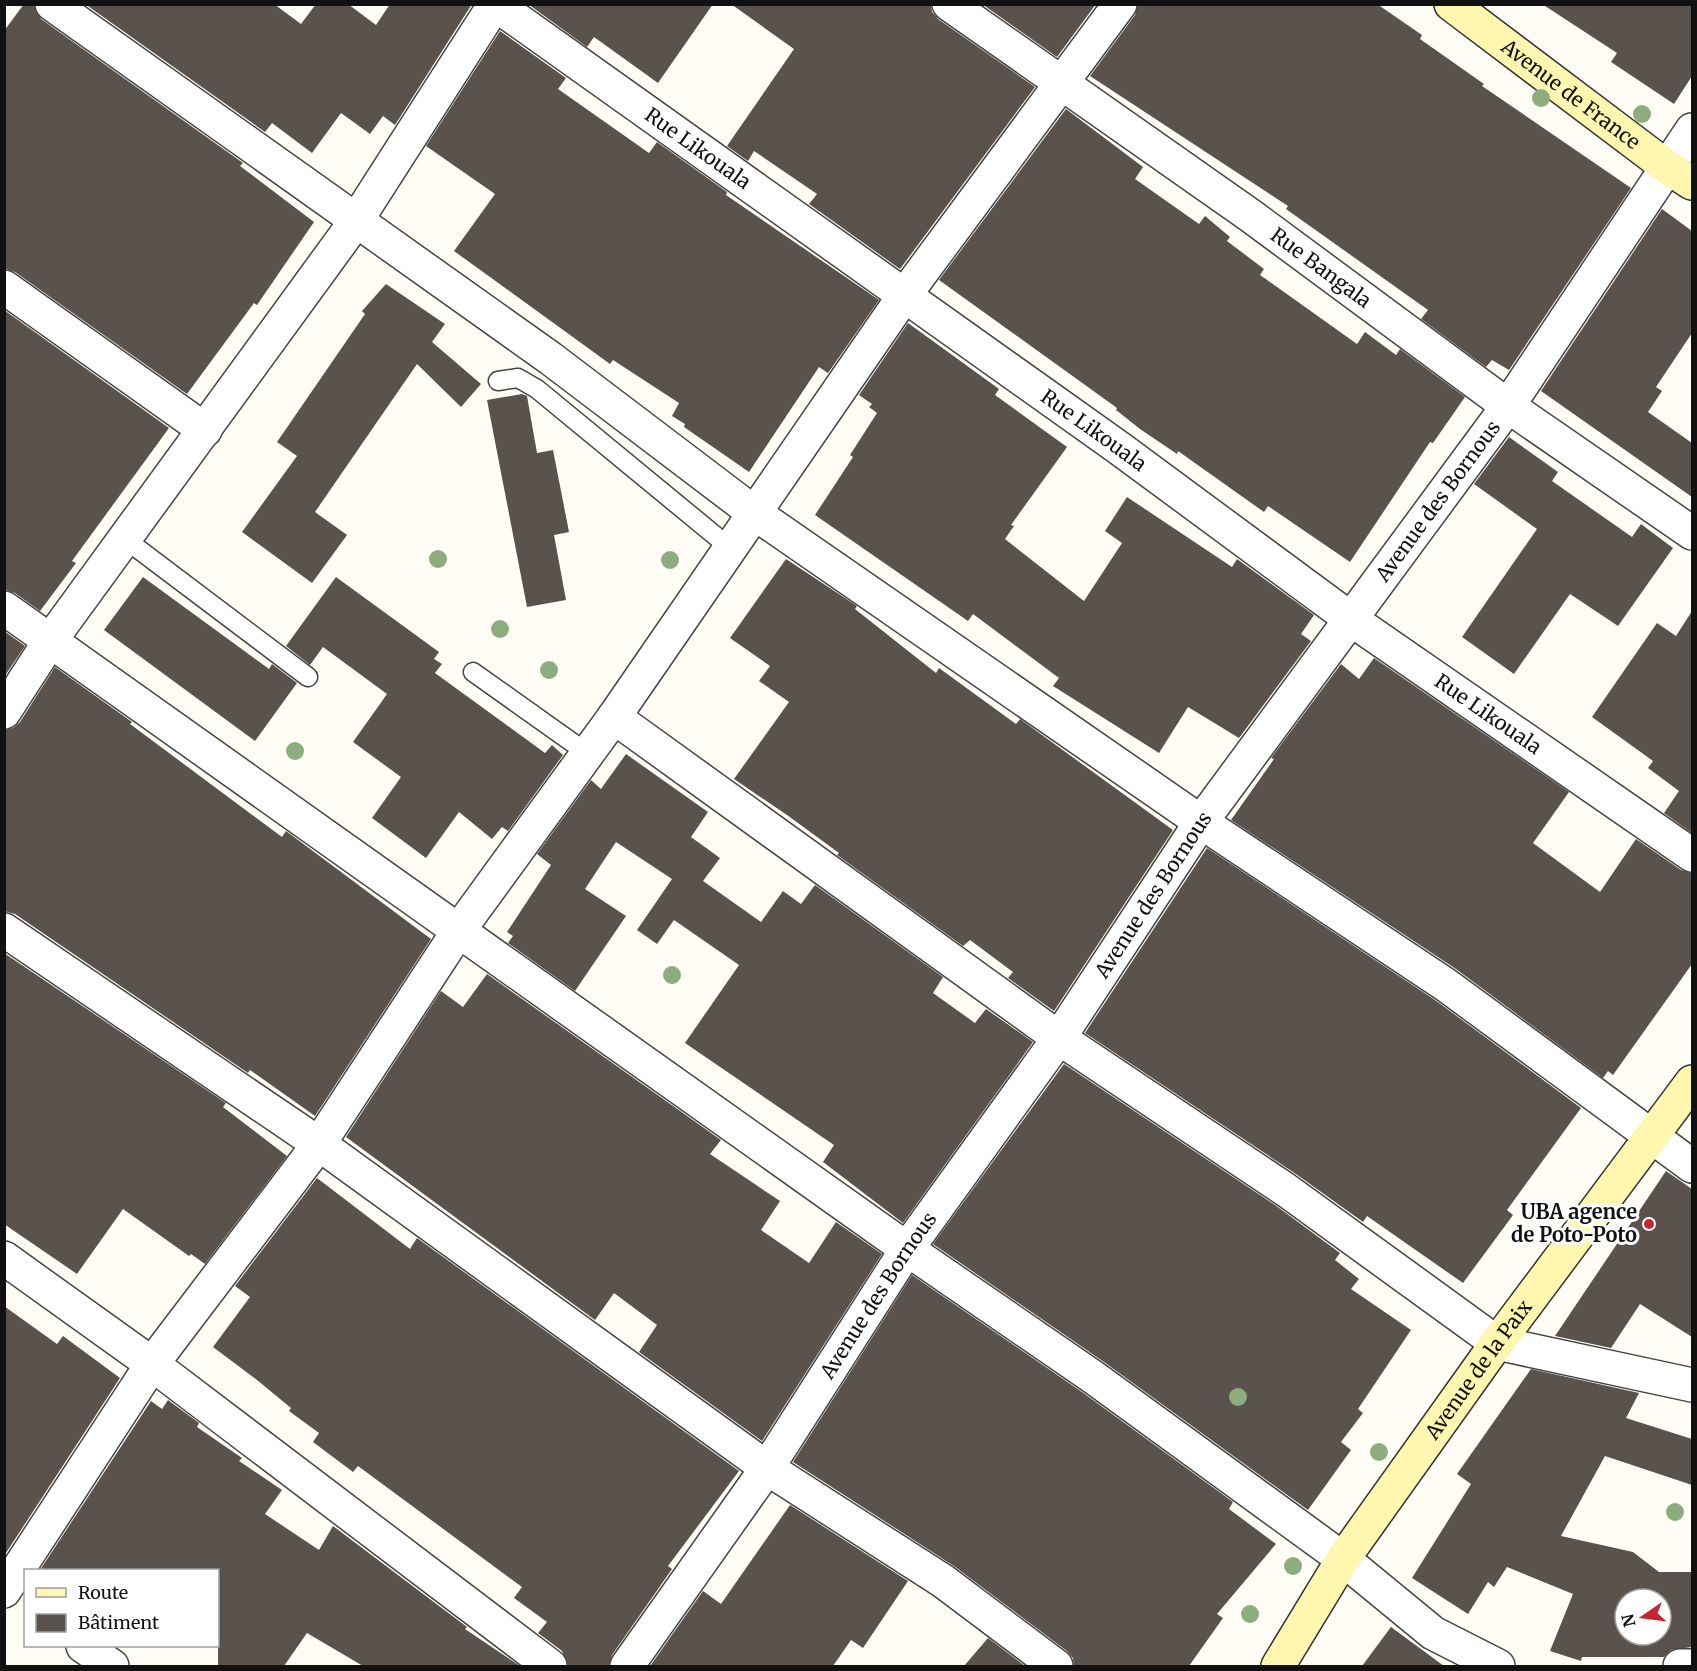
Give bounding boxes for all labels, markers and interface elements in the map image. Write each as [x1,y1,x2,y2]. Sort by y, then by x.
street label: Avenue de France [1496,33,1645,154]
street label: Rue Likouala [640,102,756,194]
street label: Rue Bangala [1266,222,1377,313]
street label: Rue Likouala [1036,384,1152,476]
street label: Avenue des Bornous [1369,415,1505,587]
street label: Rue Likouala [1430,668,1547,759]
street label: Avenue des Bornous [1088,806,1217,983]
place label: UBA agence de Poto-Poto [1511,1199,1637,1247]
street label: Avenue des Bornous [814,1207,942,1384]
marker: UBA agence de Poto-Poto [1642,1217,1656,1231]
street label: Avenue de la Paix [1419,1295,1537,1445]
legend [24,1569,219,1647]
text: Route [78,1581,128,1604]
north arrow [1613,1587,1673,1647]
text: Bâtiment [78,1611,159,1634]
text: N [1617,1612,1640,1629]

